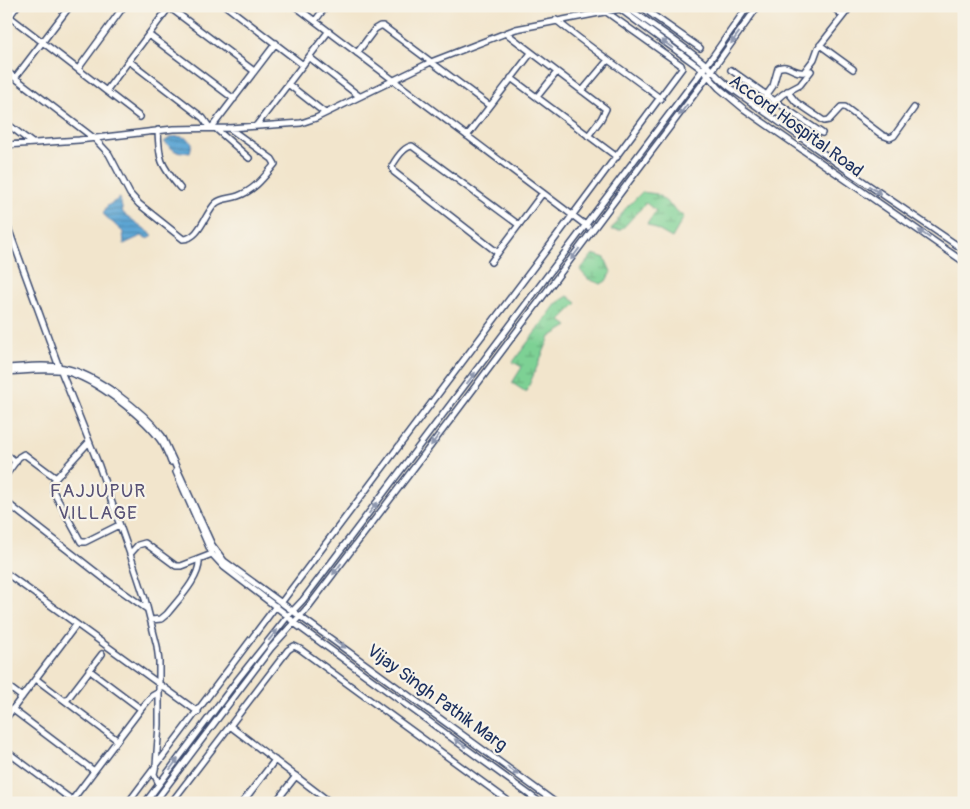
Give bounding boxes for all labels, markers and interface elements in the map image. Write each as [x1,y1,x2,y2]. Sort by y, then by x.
one-way arrow [730,32,740,45]
one-way arrow [660,39,674,49]
street label: Accord Hospital Road [724,70,868,182]
one-way arrow [678,103,688,117]
one-way arrow [869,185,882,195]
one-way arrow [917,229,931,239]
one-way arrow [570,247,581,260]
one-way arrow [466,372,477,385]
one-way arrow [430,433,441,446]
district label: FAJJUPUR VILLAGE [50,479,146,525]
one-way arrow [368,502,379,515]
one-way arrow [332,562,342,576]
one-way arrow [267,629,278,642]
one-way arrow [333,639,346,650]
street label: Vijay Singh Pathik Marg [362,639,512,757]
one-way arrow [454,737,467,748]
one-way arrow [169,757,179,771]
one-way arrow [506,766,519,777]

